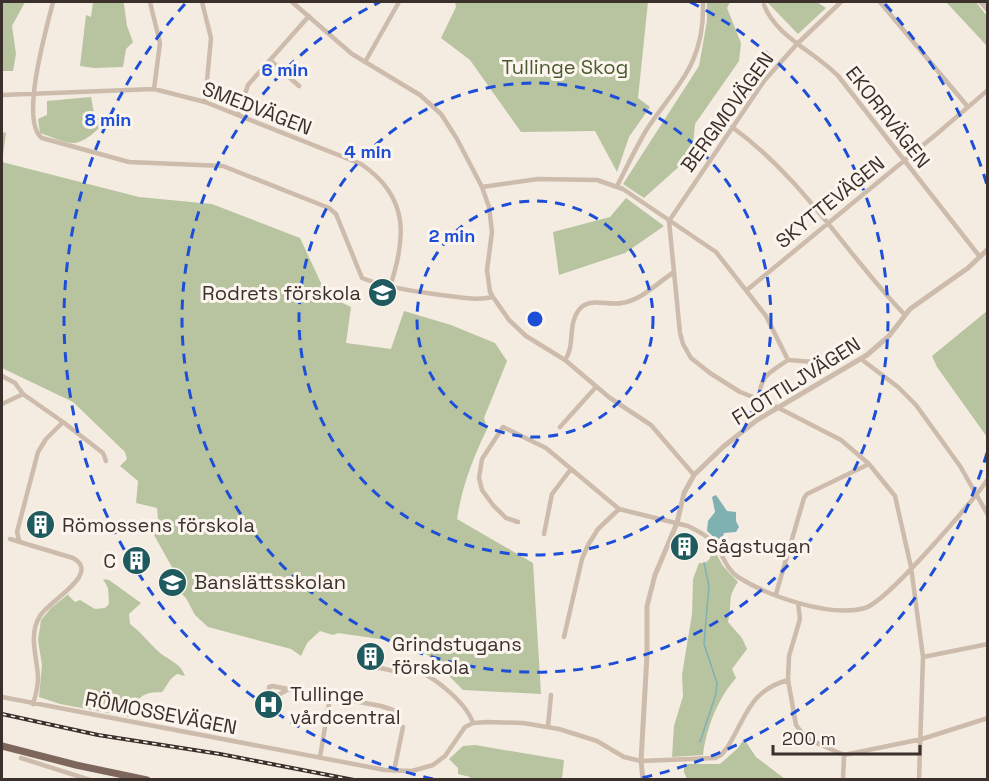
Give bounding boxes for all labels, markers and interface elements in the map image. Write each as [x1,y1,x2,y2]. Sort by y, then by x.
street label: BERGMOVÄGEN [675,47,779,177]
park label: Tullinge Skog [502,54,628,80]
text: 6 min [262,58,308,81]
street label: EKORRVÄGEN [840,61,936,173]
street label: SMEDVÄGEN [199,75,315,141]
text: 8 min [85,108,131,131]
text: 4 min [344,140,392,163]
street label: SKYTTEVÄGEN [770,150,890,254]
text: 2 min [429,224,475,247]
school or university icon: Rodrets förskola [366,277,398,309]
place label: Rodrets förskola [202,280,361,306]
centre of rings [525,309,545,329]
street label: FLOTTILJVÄGEN [727,331,865,431]
building icon: Römossens förskola [25,509,57,541]
place label: Römossens förskola [62,512,255,538]
building icon: Sågstugan [669,530,701,562]
place label: Sågstugan [706,533,811,559]
building icon: C [121,545,153,577]
place label: C [103,548,116,574]
school or university icon: Banslättsskolan [157,566,189,598]
place label: Banslättsskolan [194,569,346,595]
place label: Grindstugans förskola [392,631,522,680]
building icon: Grindstugans förskola [355,640,387,672]
place label: Tullinge vårdcentral [290,681,401,730]
street label: RÖMOSSEVÄGEN [83,686,239,740]
hospital icon: Tullinge vårdcentral [253,689,285,721]
scale bar [773,718,920,756]
text: 200 m [782,727,836,750]

